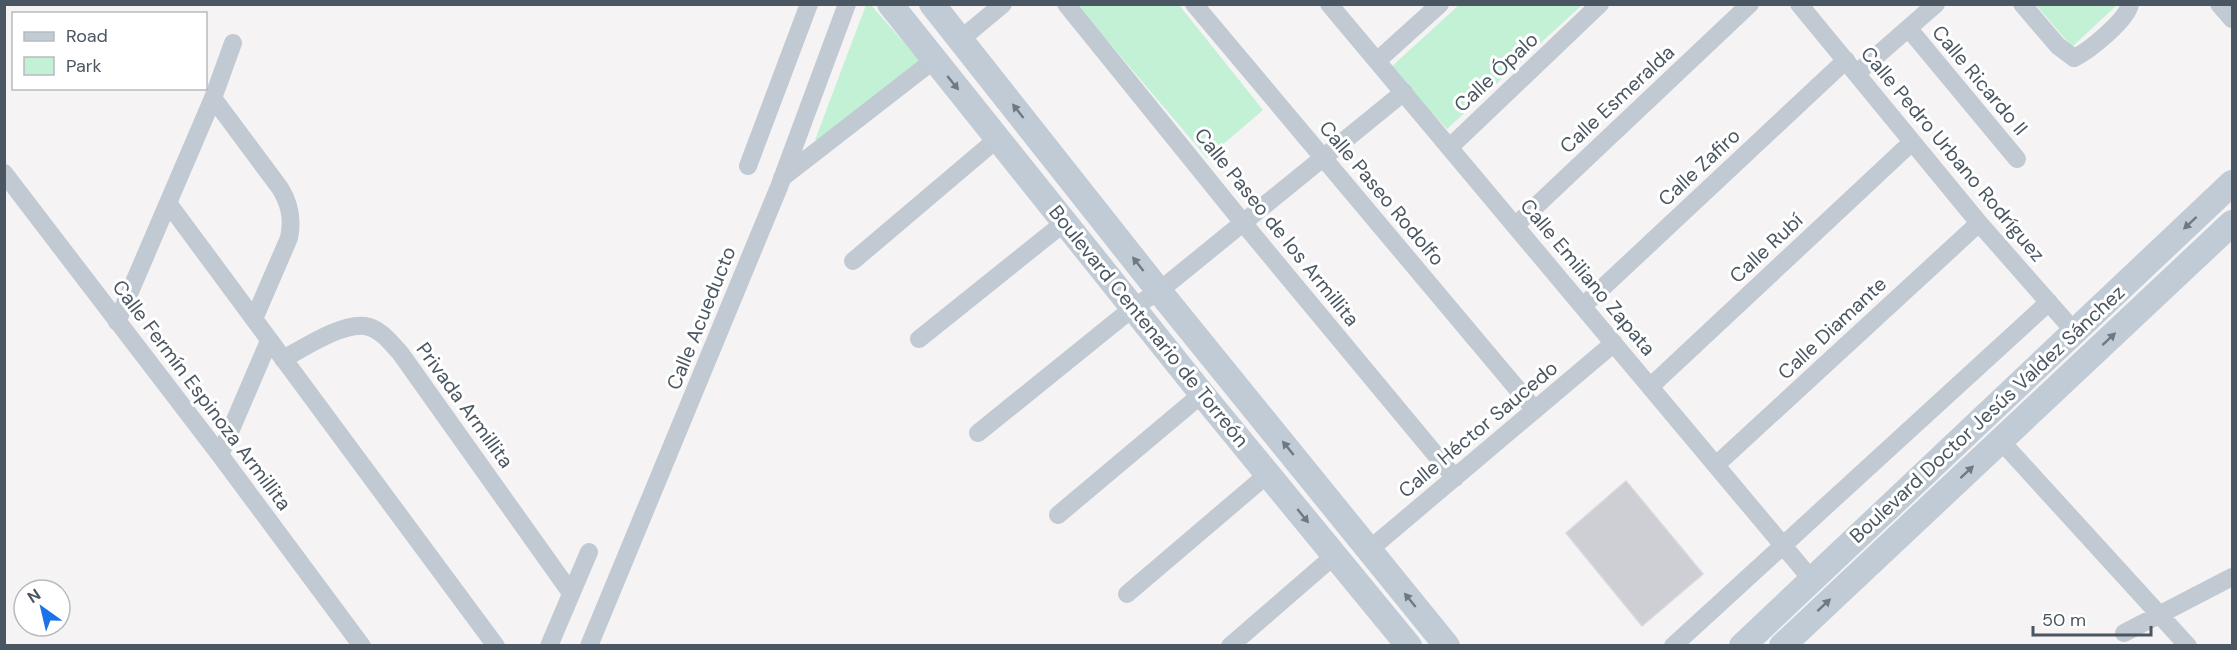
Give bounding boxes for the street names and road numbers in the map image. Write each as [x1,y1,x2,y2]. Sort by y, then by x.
street label: Calle Ricardo II [1926,20,2034,140]
street label: Calle Ópalo [1448,26,1544,118]
street label: Calle Esmeralda [1554,39,1680,159]
street label: Calle Pedro Urbano Rodríguez [1855,41,2051,267]
street label: Calle Paseo Rodolfo [1314,115,1450,271]
street label: Calle Paseo de los Armillita [1189,122,1365,332]
street label: Calle Zafiro [1653,122,1745,212]
street label: Calle Emiliano Zapata [1515,193,1661,361]
street label: Boulevard Centenario de Torreón [1043,200,1255,452]
street label: Calle Rubí [1724,207,1809,289]
street label: Calle Acueducto [660,242,742,394]
street label: Calle Diamante [1772,271,1892,385]
street label: Calle Fermín Espinoza Armillita [107,275,297,515]
street label: Boulevard Doctor Jesús Valdez Sánchez [1844,279,2130,549]
street label: Privada Armillita [411,337,519,473]
street label: Calle Héctor Saucedo [1393,355,1563,503]

